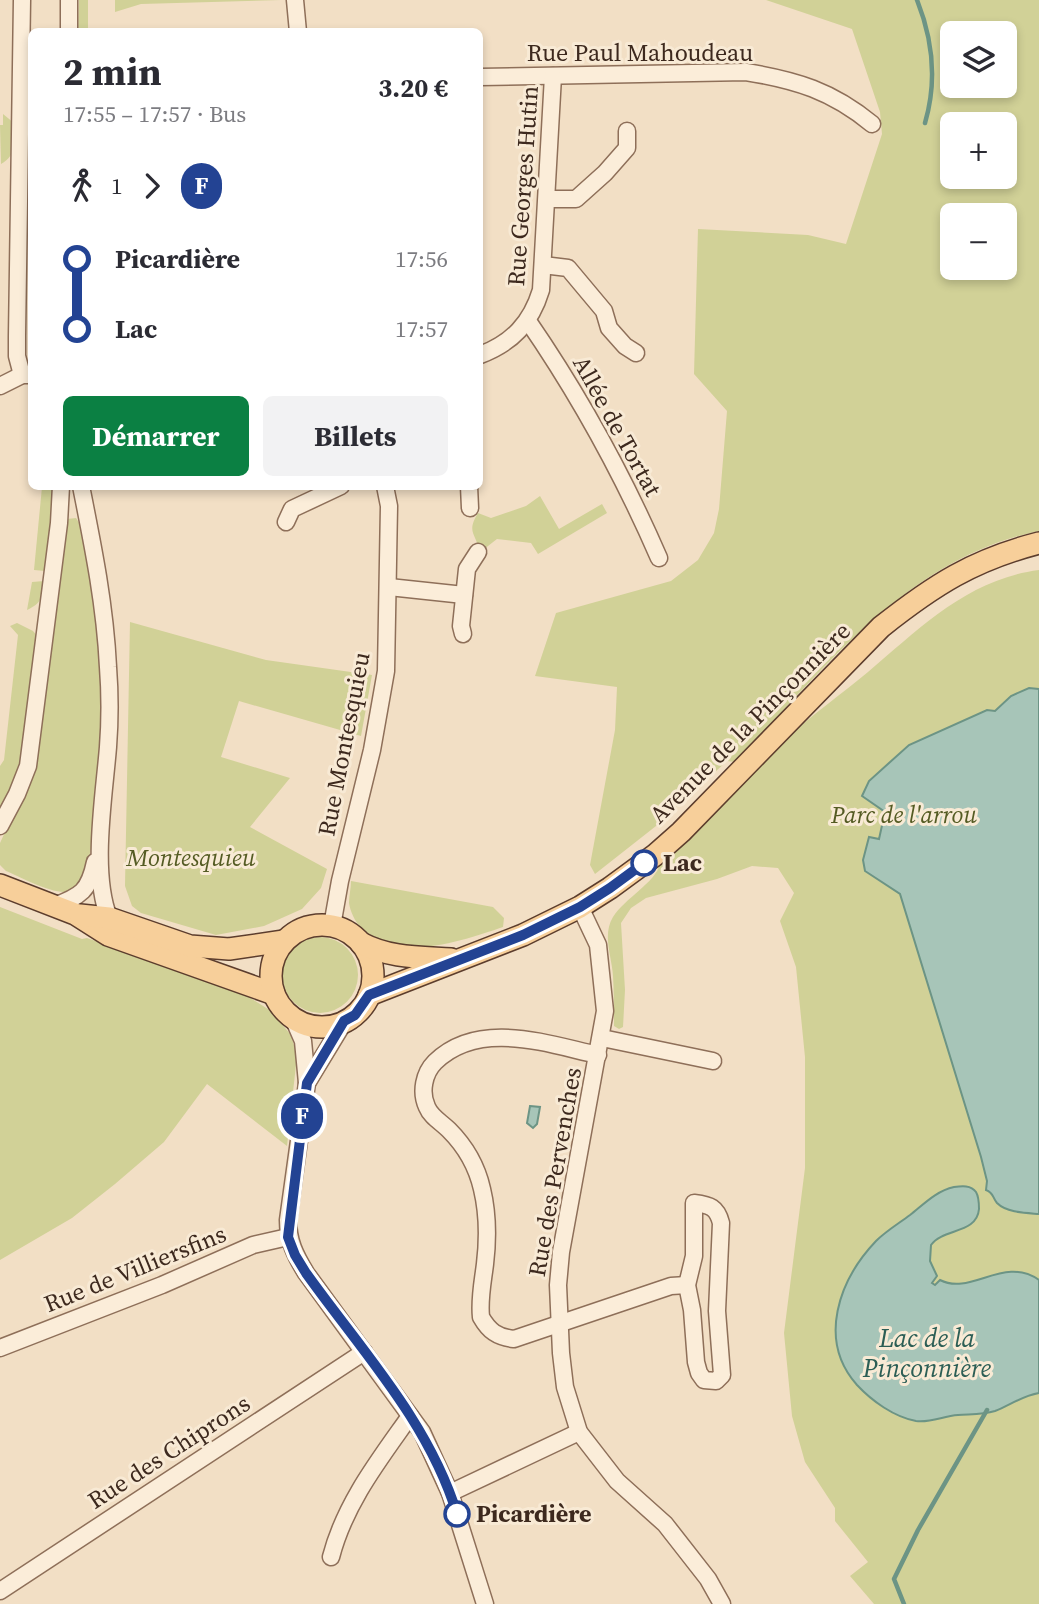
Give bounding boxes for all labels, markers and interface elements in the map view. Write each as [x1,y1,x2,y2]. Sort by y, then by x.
map controls [940,21,1017,280]
button: layers [940,21,1017,98]
street label: Rue Paul Mahoudeau [527,36,753,69]
text: 2 min [63,46,162,98]
text: 3.20 € [378,70,448,106]
street label: Rue Georges Hutin [499,85,546,287]
text: 17:55 – 17:57 · Bus [63,98,246,130]
button: + [940,112,1017,189]
icon: walk [63,167,101,205]
icon: forward [133,167,171,205]
text: F [195,169,208,202]
text: 1 [111,170,123,202]
button: − [940,203,1017,280]
text: Picardière [115,241,240,277]
text: 17:56 [395,243,448,275]
text: Lac [115,311,157,347]
text: 17:57 [395,313,448,345]
street label: Allée de Tortat [565,350,670,502]
button: Démarrer [63,396,249,476]
button: Billets [263,396,448,476]
street label: Avenue de la Pinçonnière [642,615,858,831]
street label: Rue Montesquieu [309,649,378,839]
park label: Parc de l'arrou [830,798,977,831]
park label: Montesquieu [125,841,256,874]
place label: Lac [663,846,702,879]
marker: Lac [631,850,657,876]
street label: Rue des Pervenches [520,1065,589,1279]
line badge: F [279,1093,325,1139]
text: F [295,1099,309,1132]
street label: Rue de Villiersfins [39,1217,231,1320]
water label: Lac de la Pinçonnière [862,1320,992,1386]
street label: Rue des Chiprons [81,1387,256,1516]
place label: Picardière [476,1497,592,1530]
marker: Picardière [444,1501,470,1527]

